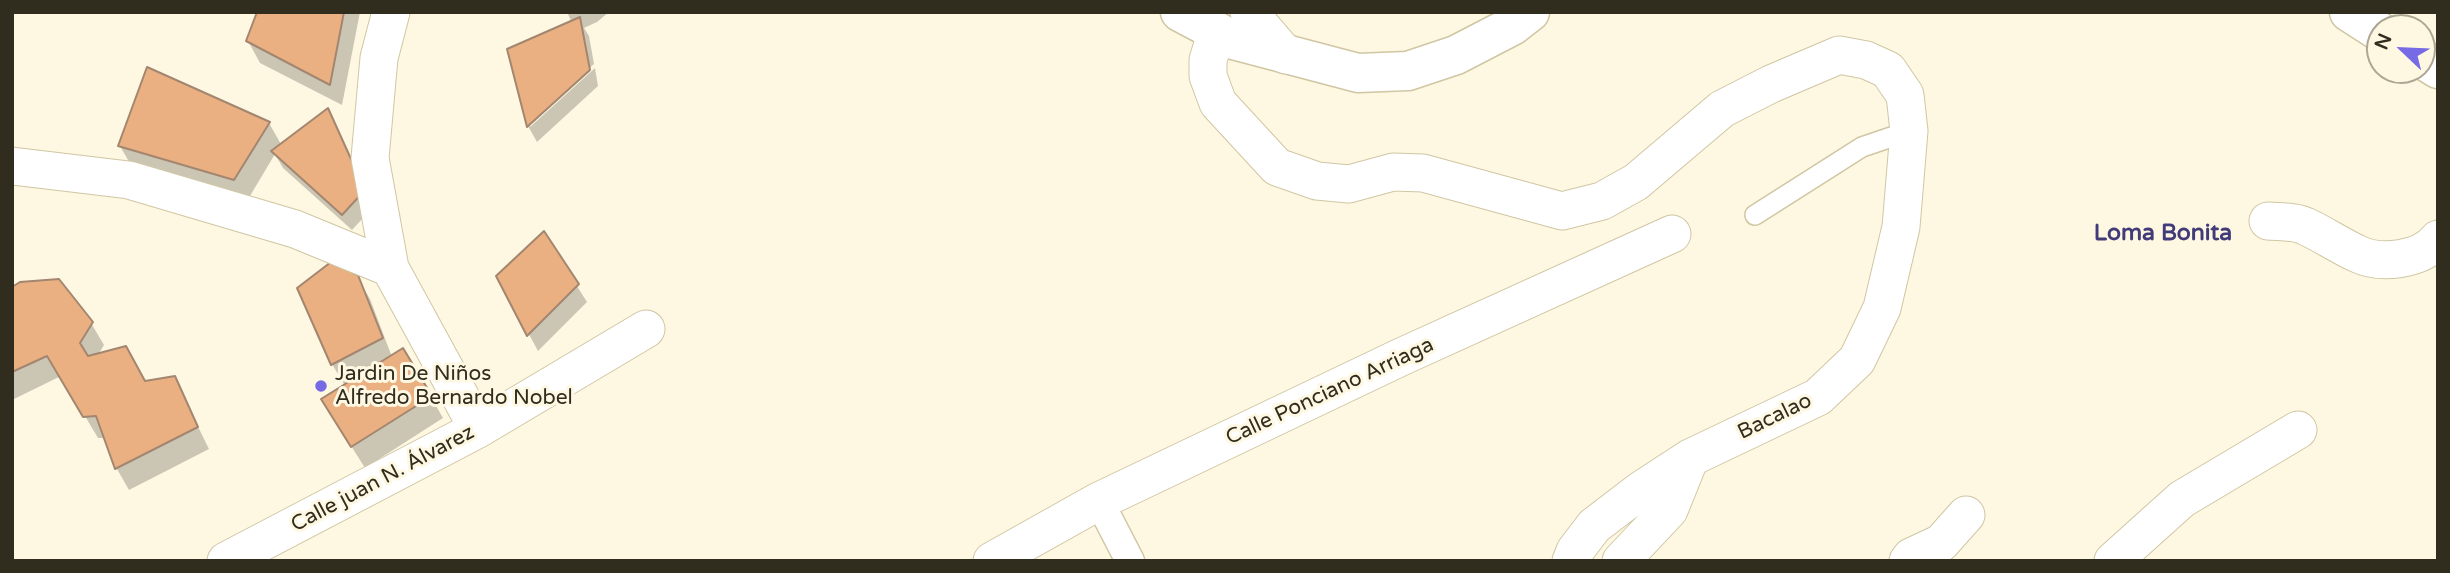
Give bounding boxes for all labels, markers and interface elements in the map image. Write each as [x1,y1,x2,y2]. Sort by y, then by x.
north arrow [2366,14,2436,84]
text: N [2370,30,2397,53]
district label: Loma Bonita [2094,220,2232,248]
street label: Calle Ponciano Arriaga [1222,333,1438,451]
place label: Jardin De Niños Alfredo Bernardo Nobel [335,361,573,411]
marker: Jardin De Niños Alfredo Bernardo Nobel [313,378,329,394]
street label: Bacalao [1734,388,1816,446]
street label: Calle juan N. Álvarez [287,420,479,538]

